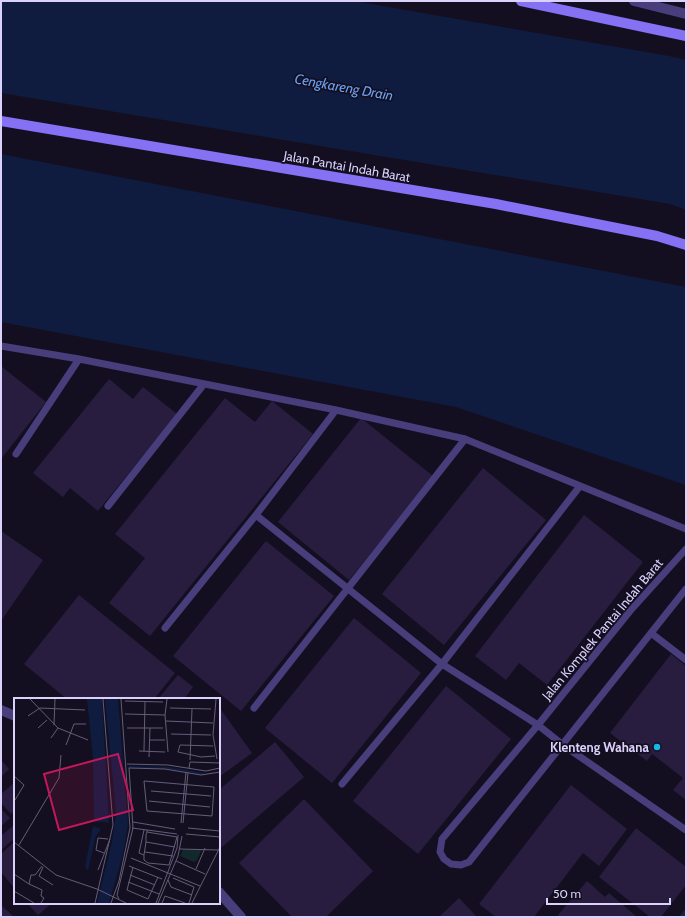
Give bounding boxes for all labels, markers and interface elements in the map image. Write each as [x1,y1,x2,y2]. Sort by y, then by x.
water label: Cengkareng Drain [293,69,395,105]
street label: Jalan Pantai Indah Barat [281,147,412,185]
street label: Jalan Komplek Pantai Indah Barat [538,555,666,704]
inset map [14,698,220,904]
place label: Klenteng Wahana [550,739,650,755]
marker: Klenteng Wahana [652,742,662,752]
scale bar [547,880,670,906]
text: 50 m [553,886,581,901]

